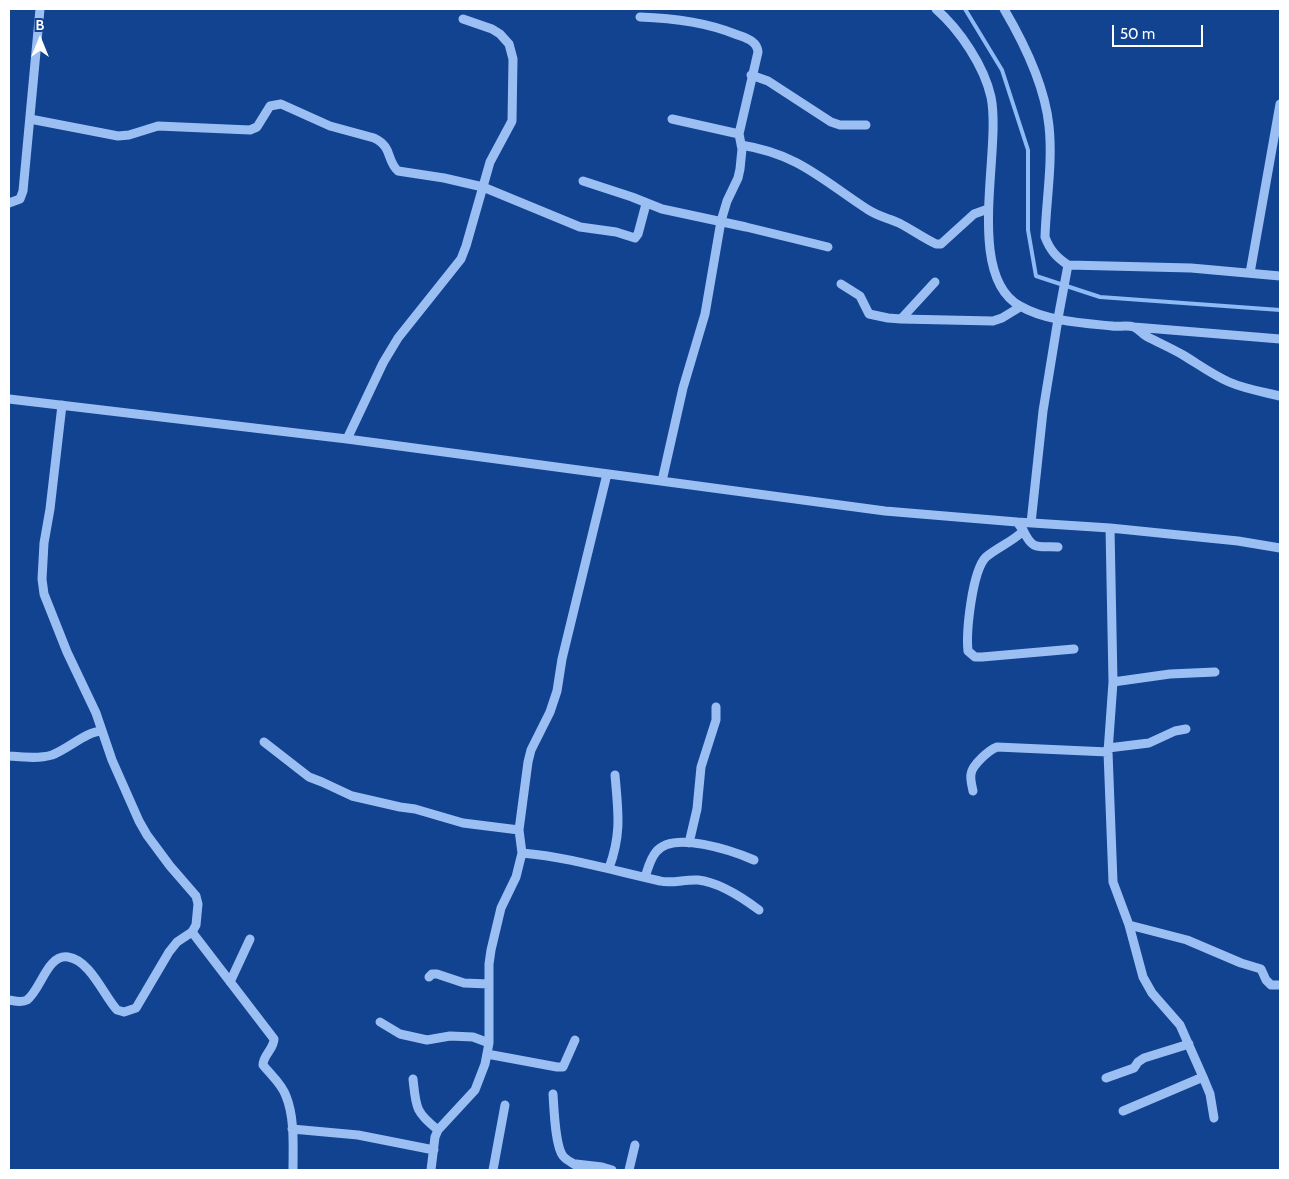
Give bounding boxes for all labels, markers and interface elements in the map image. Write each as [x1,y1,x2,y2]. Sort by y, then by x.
north arrow [15,15,65,65]
scale bar [1114,15,1205,47]
text: B [36,16,44,34]
text: 50 m [1120,25,1155,43]

